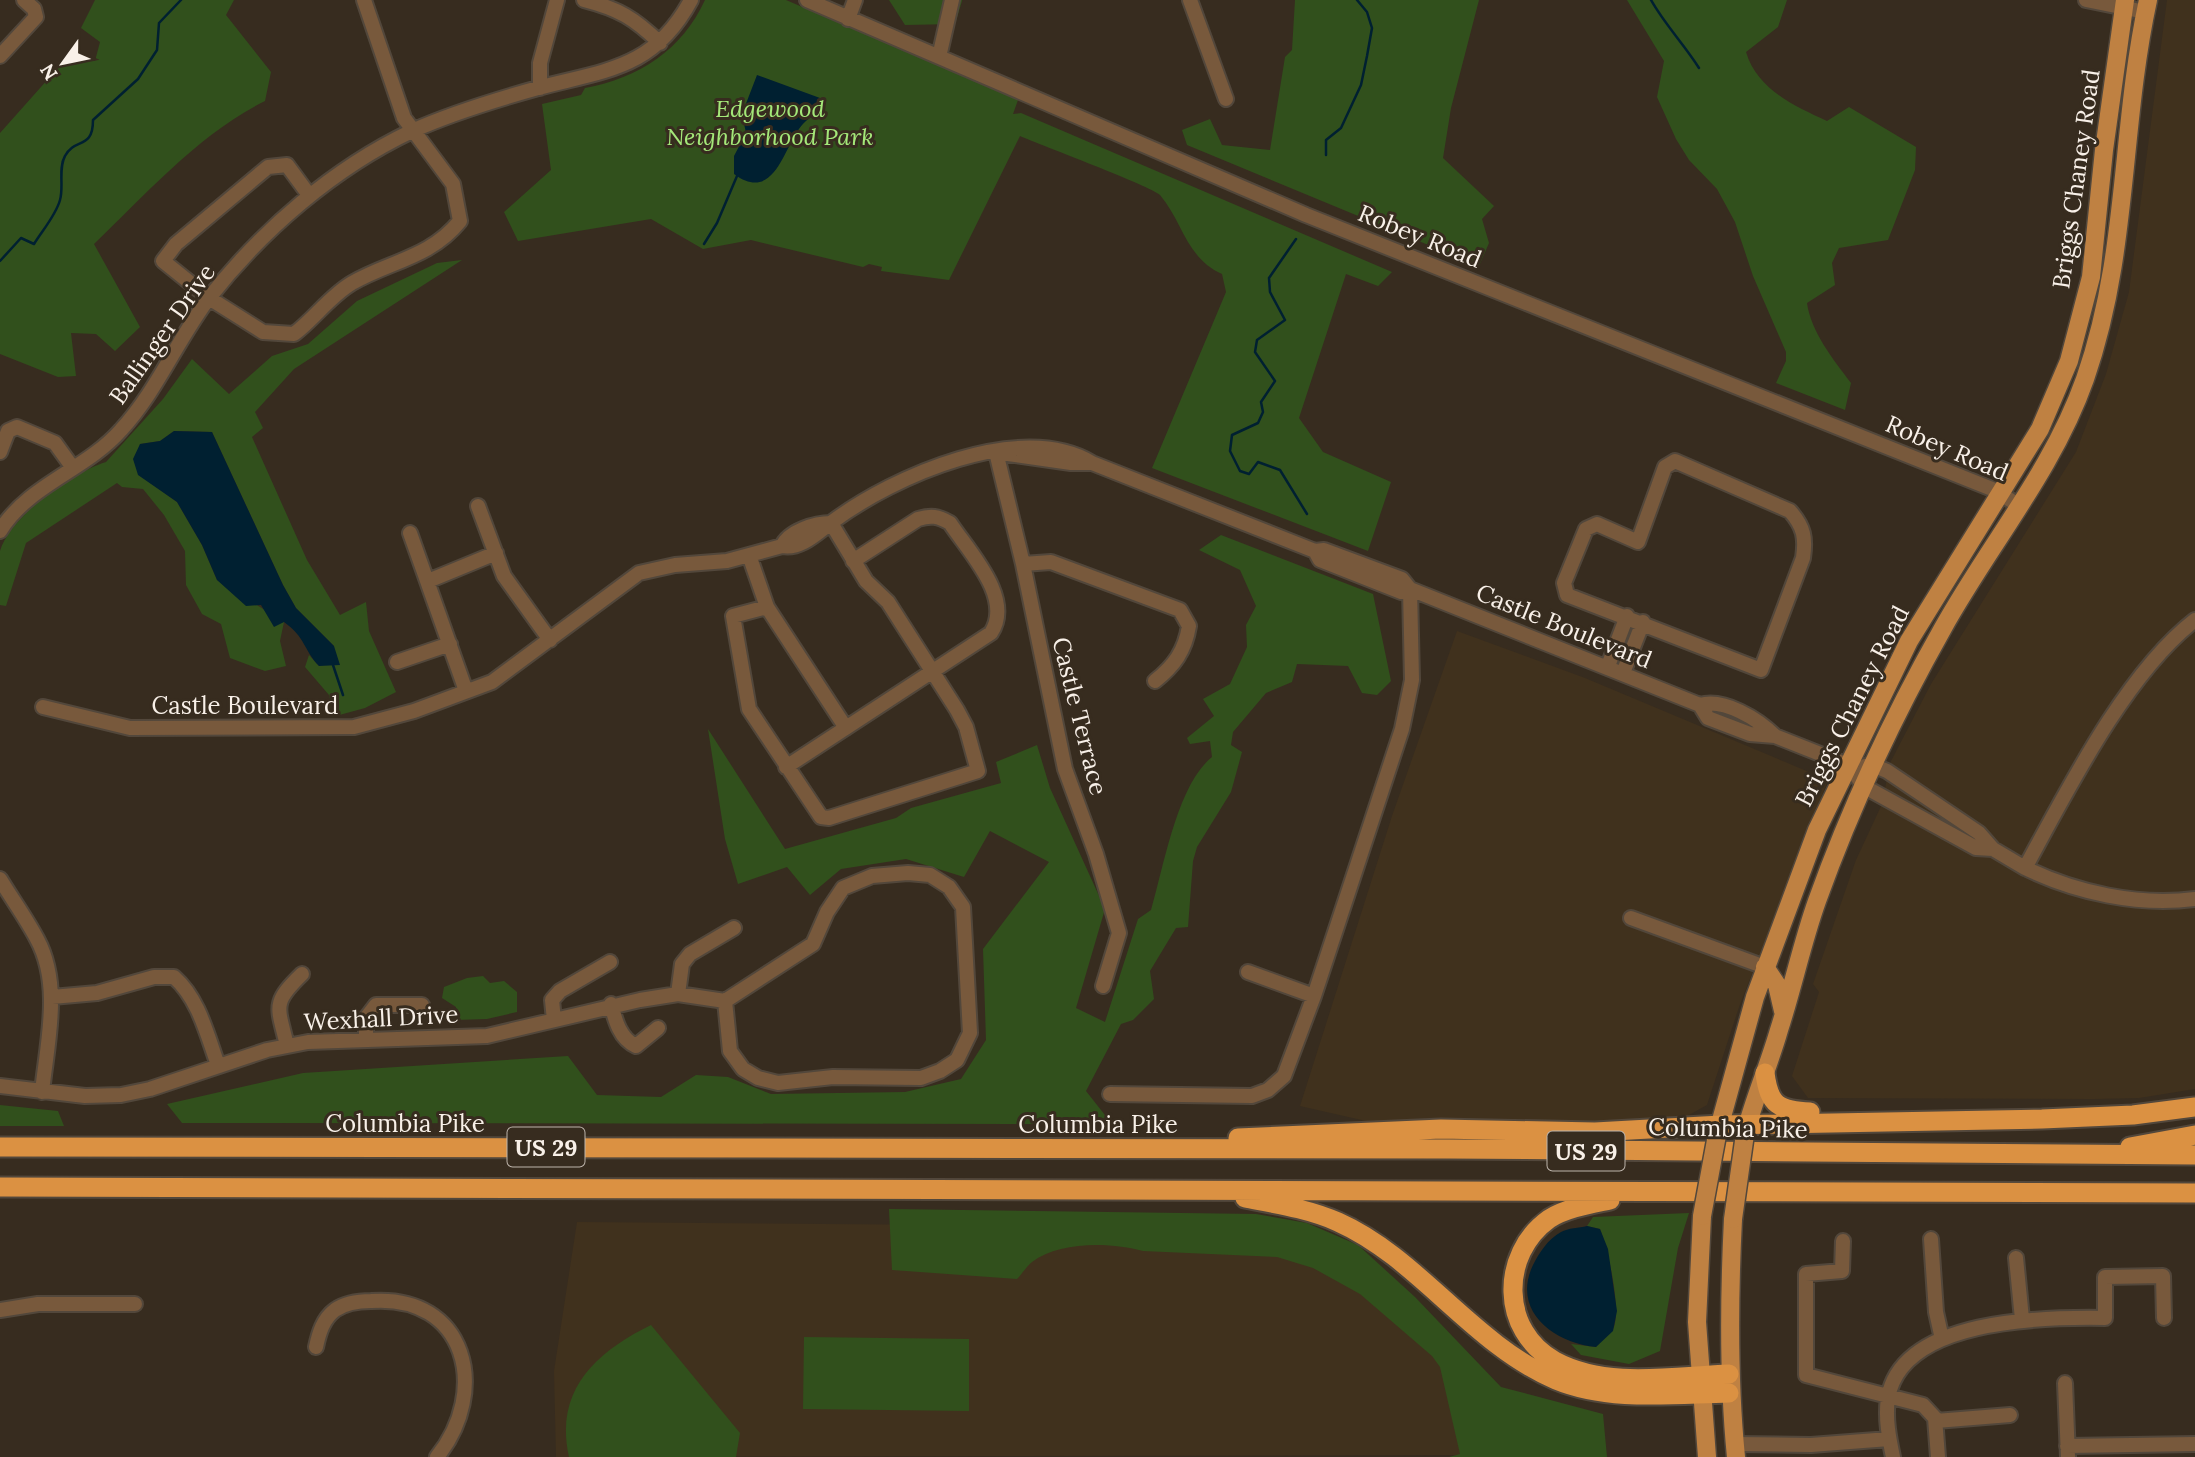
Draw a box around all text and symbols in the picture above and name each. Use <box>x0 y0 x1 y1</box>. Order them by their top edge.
north arrow <box>28 28 98 98</box>
text: N <box>35 59 63 85</box>
street label: Briggs Chaney Road <box>2045 67 2107 291</box>
park label: Edgewood Neighborhood Park <box>666 93 874 152</box>
street label: Robey Road <box>1354 197 1486 275</box>
street label: Ballinger Drive <box>102 258 222 410</box>
street label: Robey Road <box>1881 408 2013 488</box>
street label: Castle Boulevard <box>1472 577 1656 675</box>
street label: Briggs Chaney Road <box>1788 600 1916 812</box>
street label: Castle Terrace <box>1045 634 1115 798</box>
street label: Castle Boulevard <box>152 690 338 721</box>
street label: Wexhall Drive <box>303 998 459 1038</box>
street label: Columbia Pike <box>325 1108 485 1139</box>
street label: Columbia Pike <box>1018 1109 1178 1140</box>
street label: Columbia Pike <box>1648 1111 1808 1145</box>
road number: US 29 <box>508 1128 584 1166</box>
road number: US 29 <box>1548 1132 1624 1170</box>

